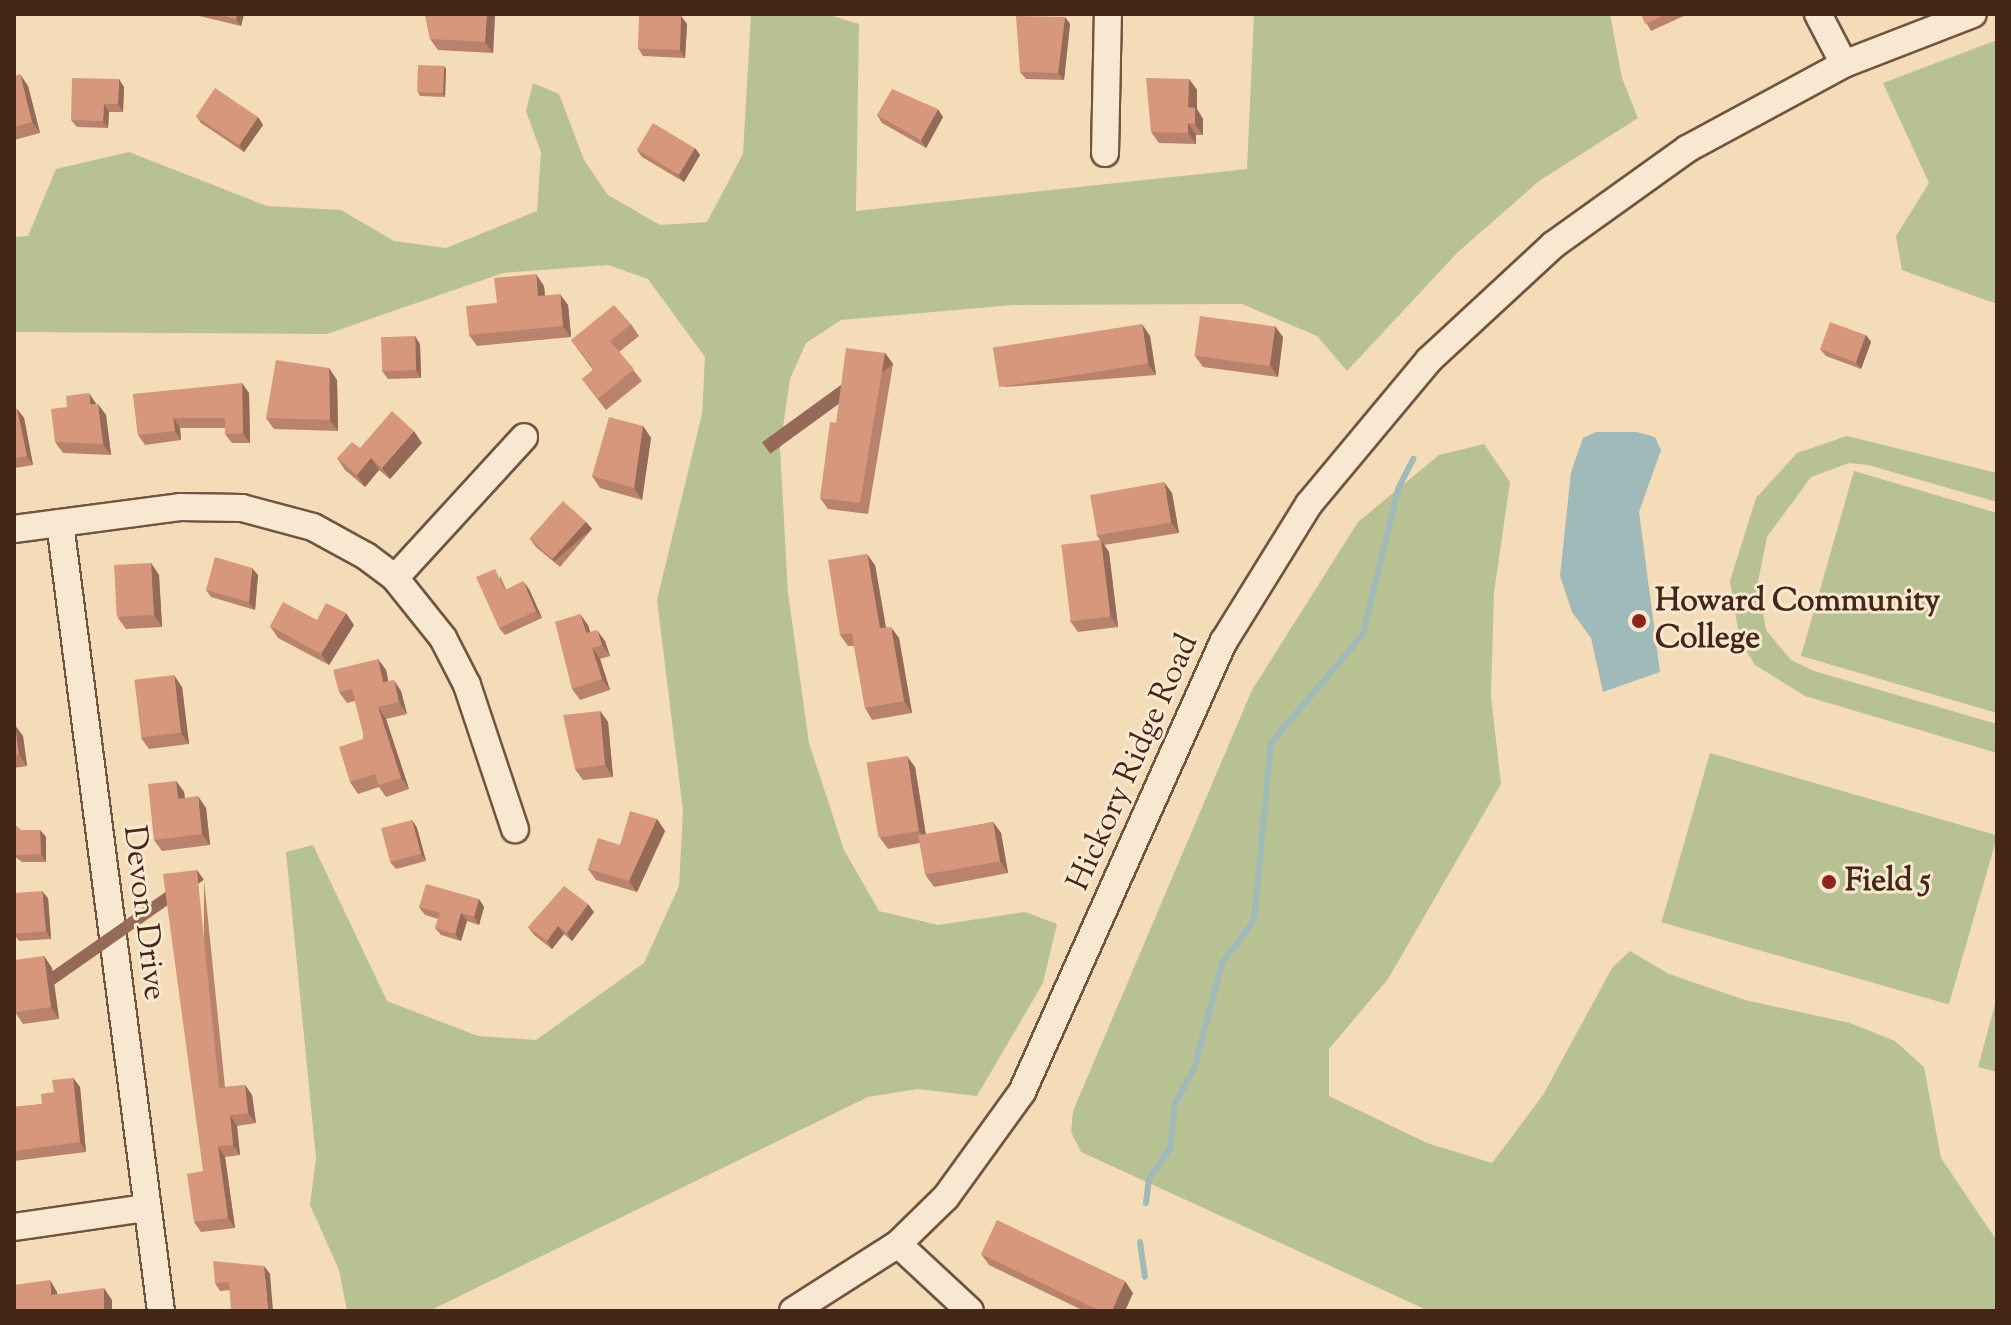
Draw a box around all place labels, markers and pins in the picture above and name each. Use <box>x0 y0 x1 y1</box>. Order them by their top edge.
place label: Howard Community College <box>1655 584 1940 659</box>
marker: Howard Community College <box>1630 612 1648 630</box>
place label: Field 5 <box>1845 863 1930 901</box>
marker: Field 5 <box>1820 873 1838 891</box>

